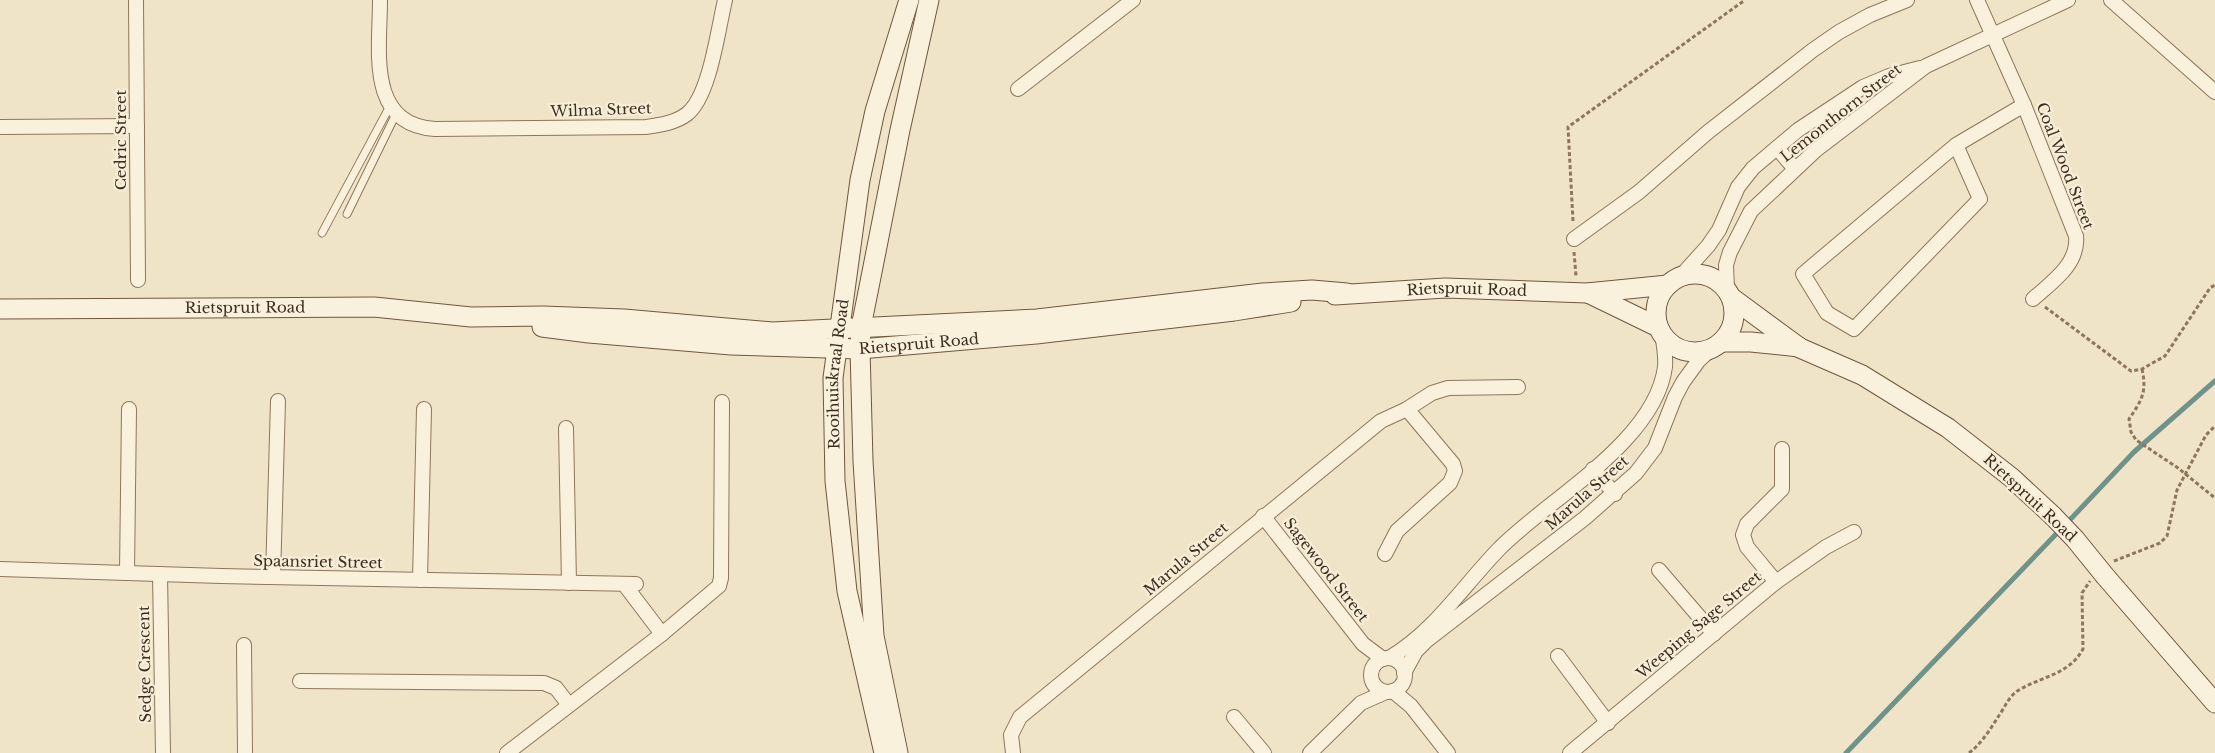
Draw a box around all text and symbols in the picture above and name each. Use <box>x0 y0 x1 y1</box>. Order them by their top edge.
street label: Lemonthorn Street <box>1776 59 1905 166</box>
street label: Cedric Street <box>111 89 130 190</box>
street label: Wilma Street <box>549 98 652 121</box>
street label: Coal Wood Street <box>2033 100 2099 232</box>
street label: Rietspruit Road <box>1406 278 1527 300</box>
street label: Rietspruit Road <box>185 297 305 317</box>
street label: Rooihuiskraal Road <box>823 298 853 449</box>
street label: Rietspruit Road <box>858 329 980 358</box>
street label: Rietspruit Road <box>1980 450 2081 546</box>
street label: Marula Street <box>1541 451 1633 534</box>
street label: Sagewood Street <box>1280 514 1373 626</box>
street label: Marula Street <box>1140 518 1232 599</box>
street label: Spaansriet Street <box>253 551 383 572</box>
street label: Weeping Sage Street <box>1632 567 1765 683</box>
street label: Sedge Crescent <box>134 605 155 723</box>

